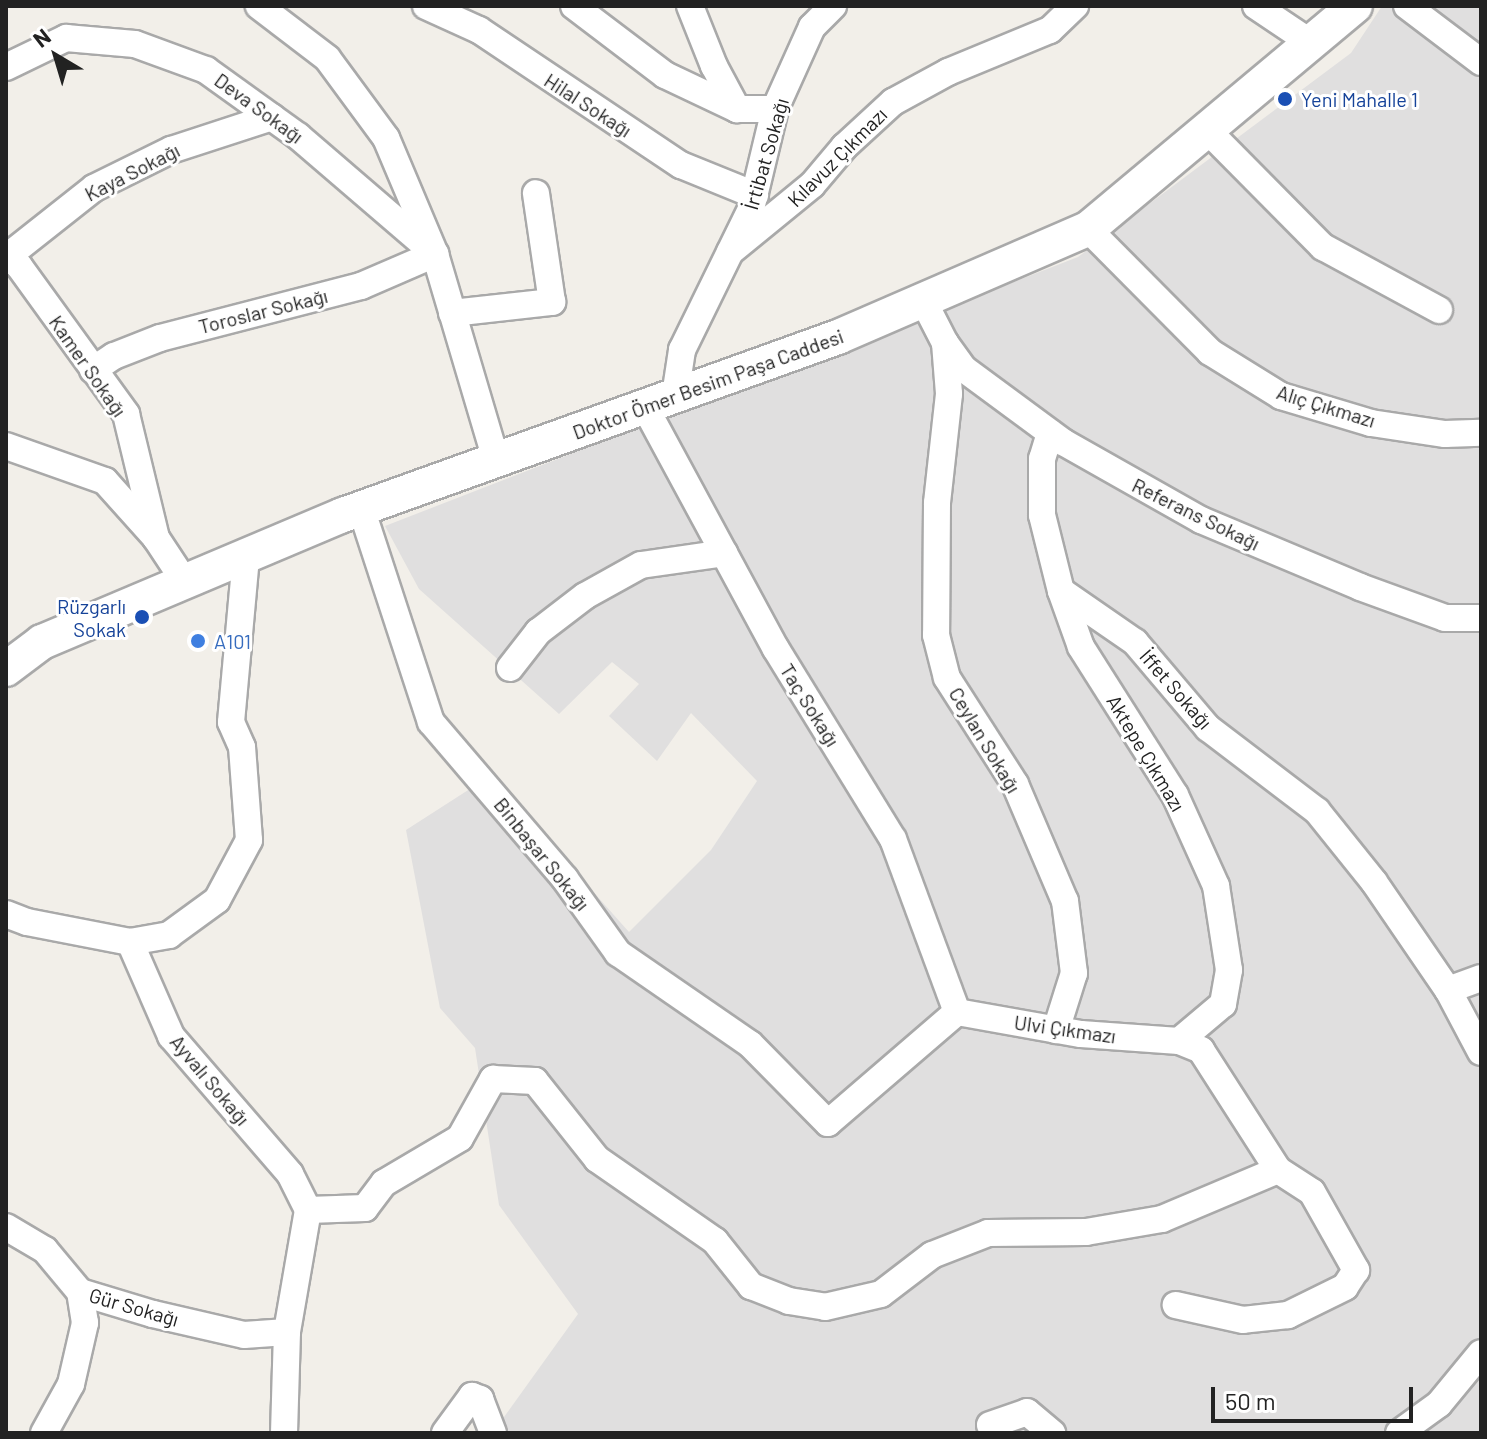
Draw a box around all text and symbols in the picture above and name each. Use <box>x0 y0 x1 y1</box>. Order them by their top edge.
north arrow <box>16 16 96 96</box>
text: N <box>27 22 55 52</box>
street label: Deva Sokağı <box>210 68 308 148</box>
street label: Hilal Sokağı <box>540 68 636 142</box>
place label: Yeni Mahalle 1 <box>1301 87 1418 111</box>
marker: Yeni Mahalle 1 <box>1276 90 1294 108</box>
street label: İrtibat Sokağı <box>739 95 793 213</box>
street label: Kılavuz Çıkmazı <box>782 102 892 212</box>
street label: Kaya Sokağı <box>81 138 183 206</box>
street label: Toroslar Sokağı <box>196 283 330 339</box>
street label: Kamer Sokağı <box>44 311 132 421</box>
street label: Doktor Ömer Besim Paşa Caddesi <box>569 324 847 444</box>
street label: Alıç Çıkmazı <box>1274 380 1378 432</box>
street label: Referans Sokağı <box>1128 473 1264 555</box>
place label: Rüzgarlı Sokak <box>57 594 126 641</box>
marker: Rüzgarlı Sokak <box>133 608 151 626</box>
place label: A101 <box>214 629 251 653</box>
marker: A101 <box>189 632 207 650</box>
street label: İffet Sokağı <box>1135 644 1217 734</box>
street label: Taç Sokağı <box>775 659 845 751</box>
street label: Ceylan Sokağı <box>944 683 1026 797</box>
street label: Aktepe Çıkmazı <box>1102 690 1190 816</box>
street label: Binbaşar Sokağı <box>489 793 595 915</box>
street label: Ulvi Çıkmazı <box>1013 1010 1117 1048</box>
street label: Ayvalı Sokağı <box>165 1030 255 1130</box>
street label: Gür Sokağı <box>87 1283 181 1331</box>
scale bar <box>1215 1371 1417 1421</box>
text: 50 m <box>1225 1386 1276 1415</box>

